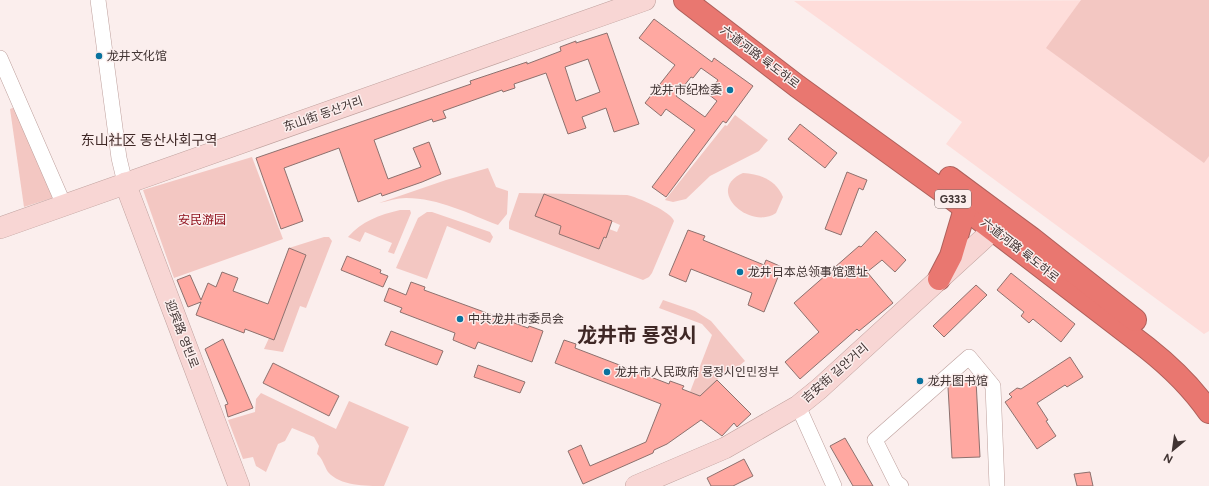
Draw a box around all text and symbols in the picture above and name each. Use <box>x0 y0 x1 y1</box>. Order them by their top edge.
street label: 六道河路 륙도하로 <box>718 23 802 91</box>
place label: 龙井文化馆 <box>107 49 167 63</box>
marker: 龙井文化馆 <box>94 51 104 61</box>
place label: 龙井市纪检委 <box>650 83 722 97</box>
marker: 龙井市纪检委 <box>725 85 735 95</box>
street label: 东山街 동산거리 <box>281 94 365 134</box>
district label: 东山社区 동산사회구역 <box>81 132 217 149</box>
road number: G333 <box>935 190 971 208</box>
park label: 安民游园 <box>178 213 226 227</box>
street label: 六道河路 륙도하로 <box>978 215 1062 285</box>
place label: 龙井日本总领事馆遗址 <box>748 265 868 279</box>
marker: 龙井日本总领事馆遗址 <box>735 267 745 277</box>
street label: 迎宾路 영빈로 <box>163 298 201 370</box>
place label: 中共龙井市委员会 <box>468 312 564 326</box>
marker: 中共龙井市委员会 <box>455 314 465 324</box>
district label: 龙井市 룡정시 <box>577 323 697 347</box>
street label: 吉安街 길안거리 <box>799 340 871 406</box>
place label: 龙井市人民政府 룡정시인민정부 <box>615 365 779 379</box>
marker: 龙井市人民政府 룡정시인민정부 <box>602 367 612 377</box>
place label: 龙井图书馆 <box>928 374 988 388</box>
marker: 龙井图书馆 <box>915 376 925 386</box>
north arrow <box>1153 430 1193 470</box>
text: N <box>1162 451 1175 466</box>

